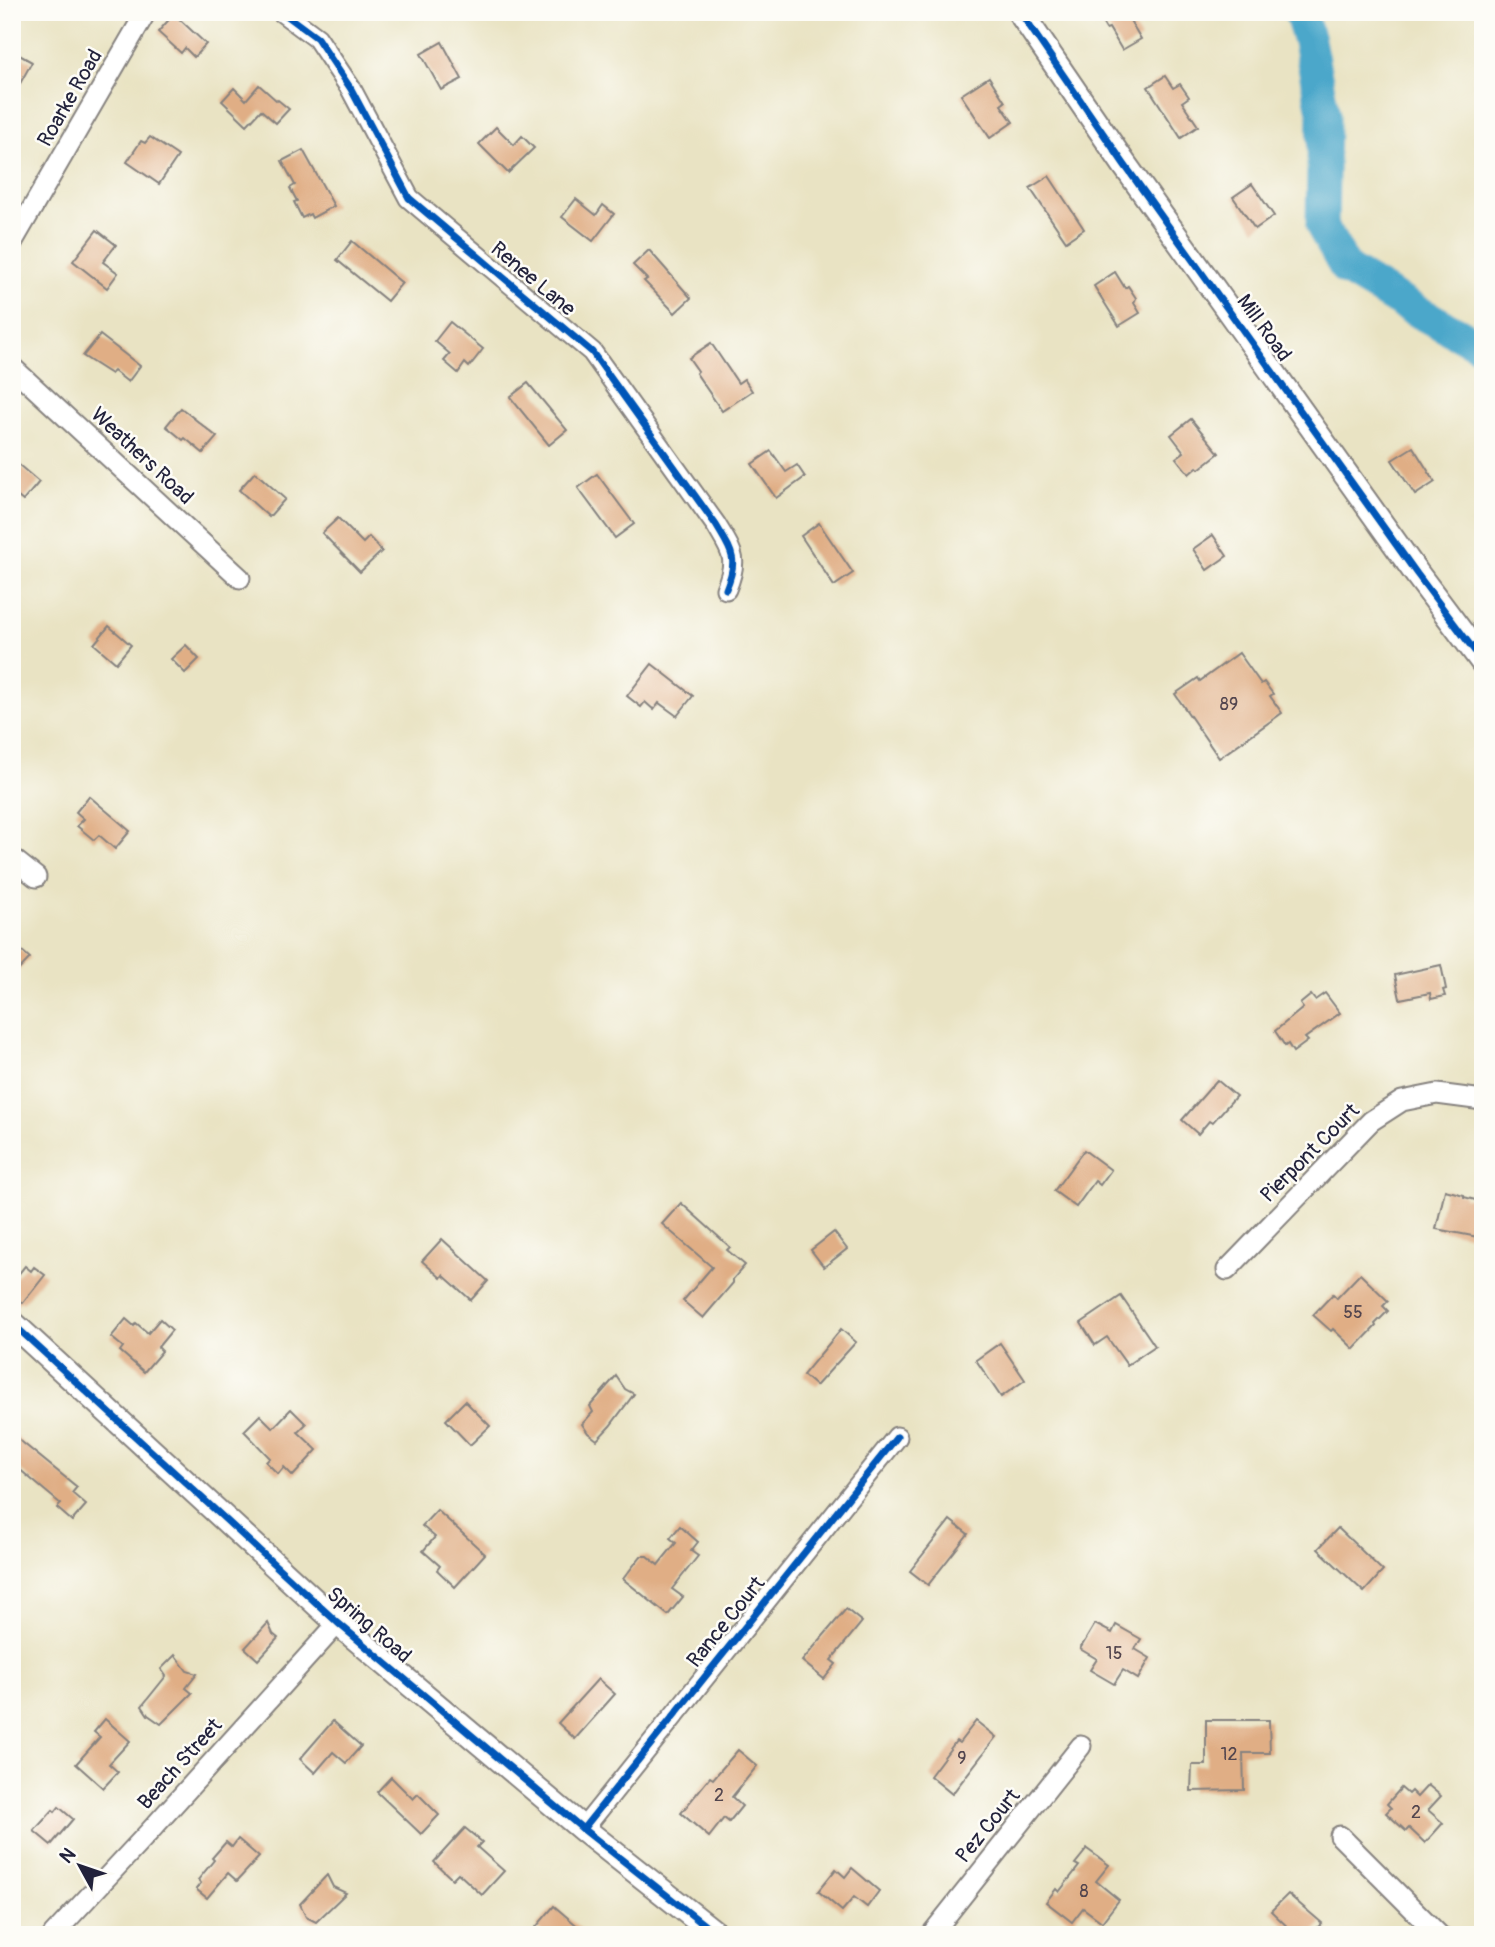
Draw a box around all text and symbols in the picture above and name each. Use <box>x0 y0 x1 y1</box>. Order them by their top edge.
street label: Roarke Road <box>31 45 109 151</box>
street label: Renee Lane <box>485 236 581 323</box>
street label: Mill Road <box>1230 289 1298 367</box>
street label: Weathers Road <box>85 401 199 511</box>
house number: 89 <box>1220 693 1238 716</box>
street label: Pierpont Court <box>1255 1097 1366 1208</box>
house number: 55 <box>1343 1301 1363 1324</box>
street label: Rance Court <box>681 1571 771 1673</box>
street label: Spring Road <box>321 1581 417 1669</box>
house number: 15 <box>1106 1642 1122 1665</box>
street label: Beach Street <box>132 1712 229 1815</box>
house number: 12 <box>1220 1743 1238 1766</box>
house number: 9 <box>957 1747 967 1770</box>
street label: Pez Court <box>950 1783 1027 1869</box>
house number: 2 <box>714 1784 724 1807</box>
house number: 2 <box>1411 1801 1421 1824</box>
north arrow <box>46 1832 116 1902</box>
text: N <box>54 1843 81 1868</box>
house number: 8 <box>1079 1880 1089 1903</box>

